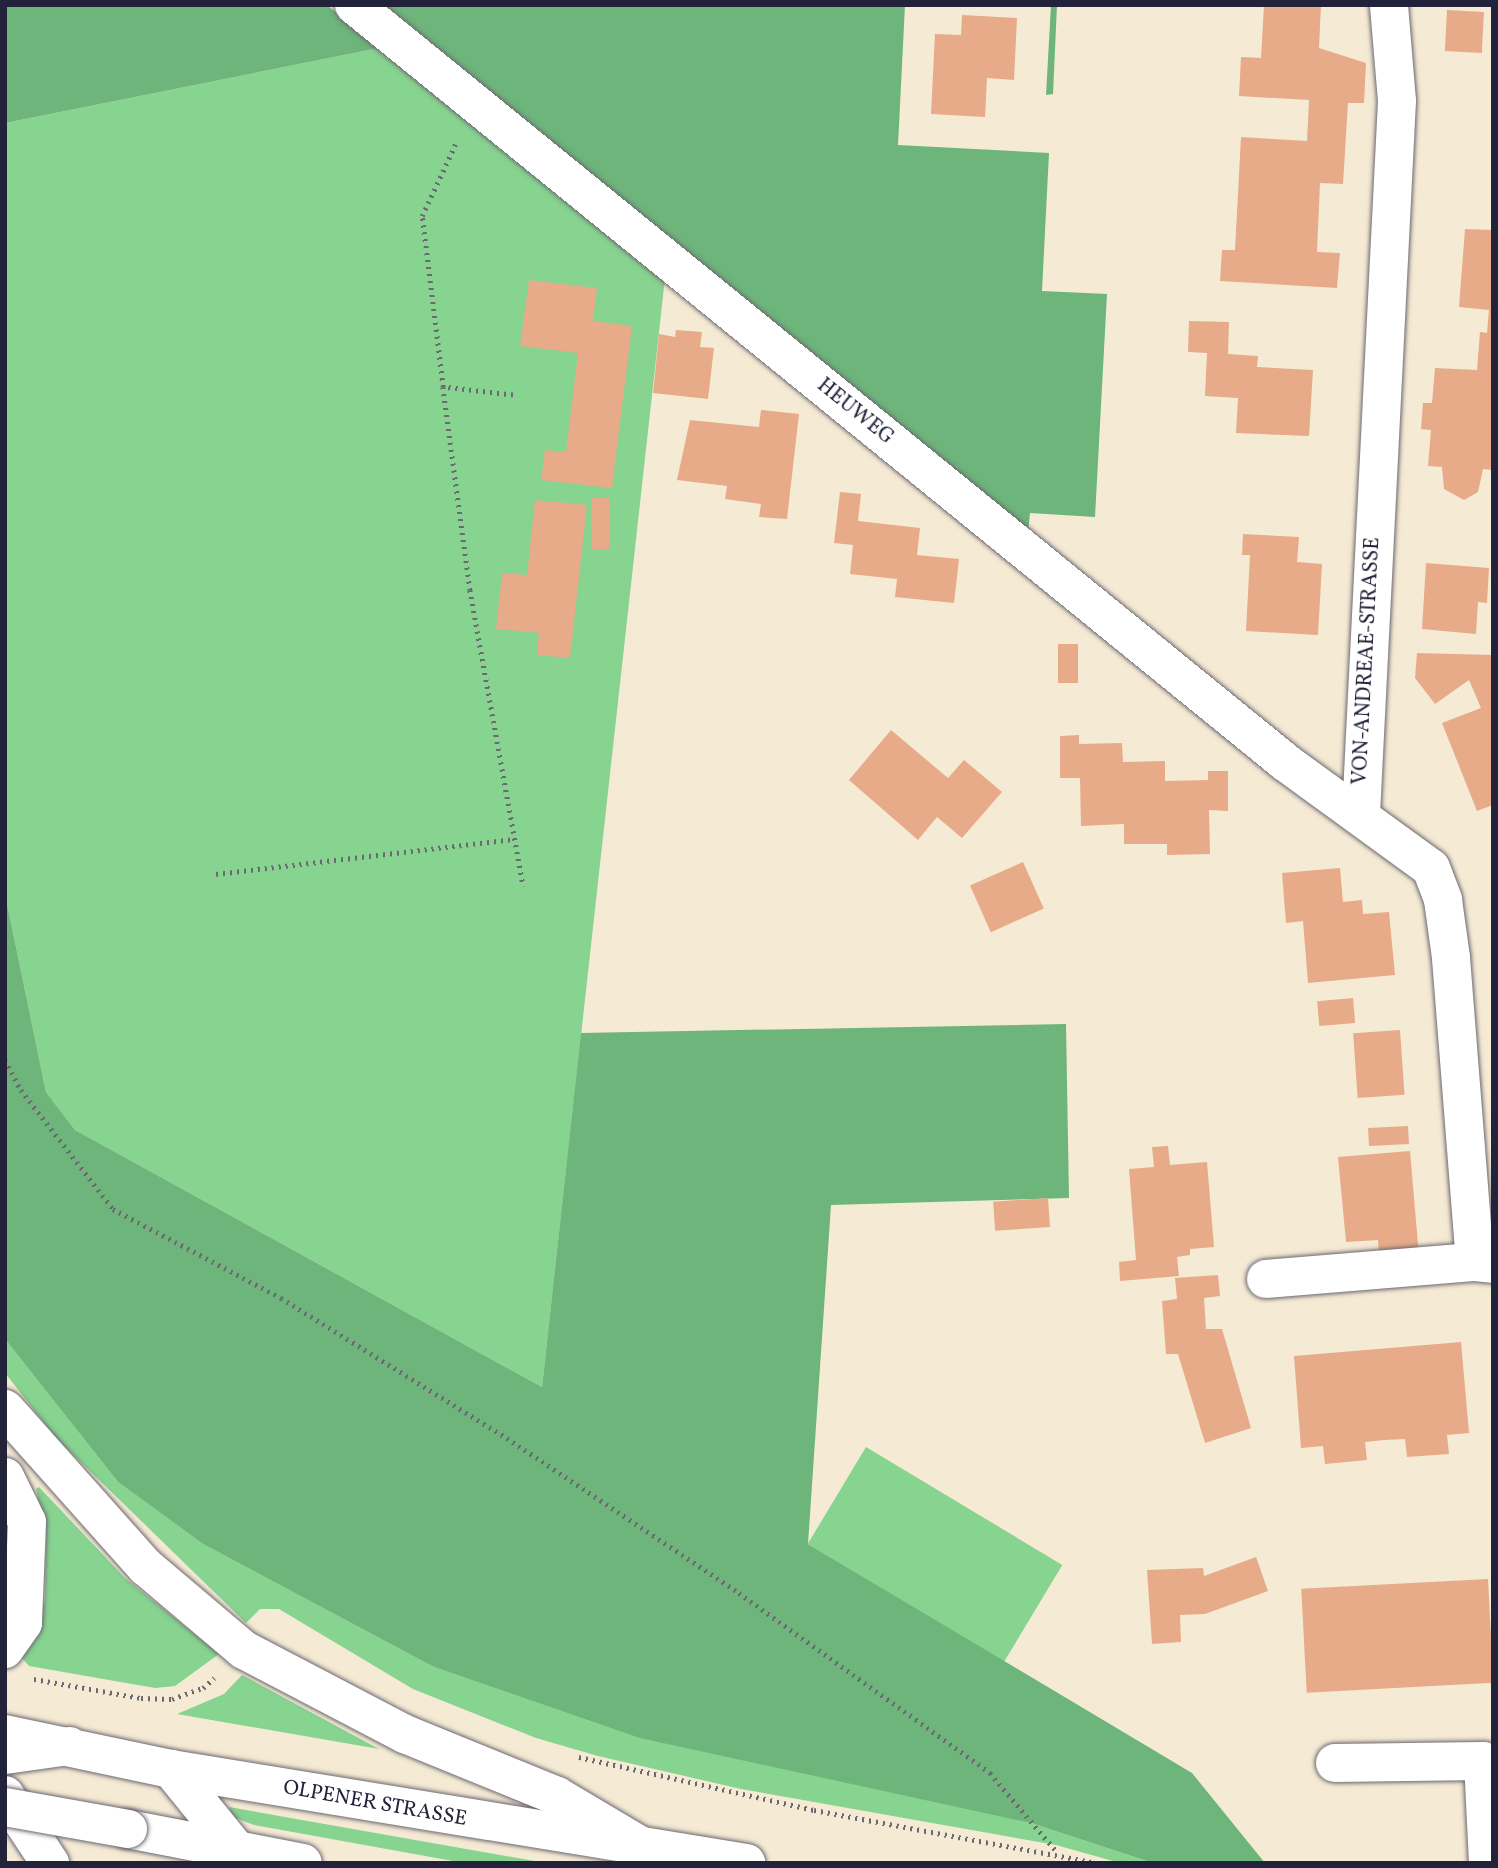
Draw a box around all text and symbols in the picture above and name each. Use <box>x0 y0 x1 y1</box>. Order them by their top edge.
street label: HEUWEG <box>811 373 899 451</box>
street label: VON-ANDREAE-STRASSE <box>1348 537 1386 785</box>
street label: OLPENER STRASSE <box>281 1775 469 1833</box>

